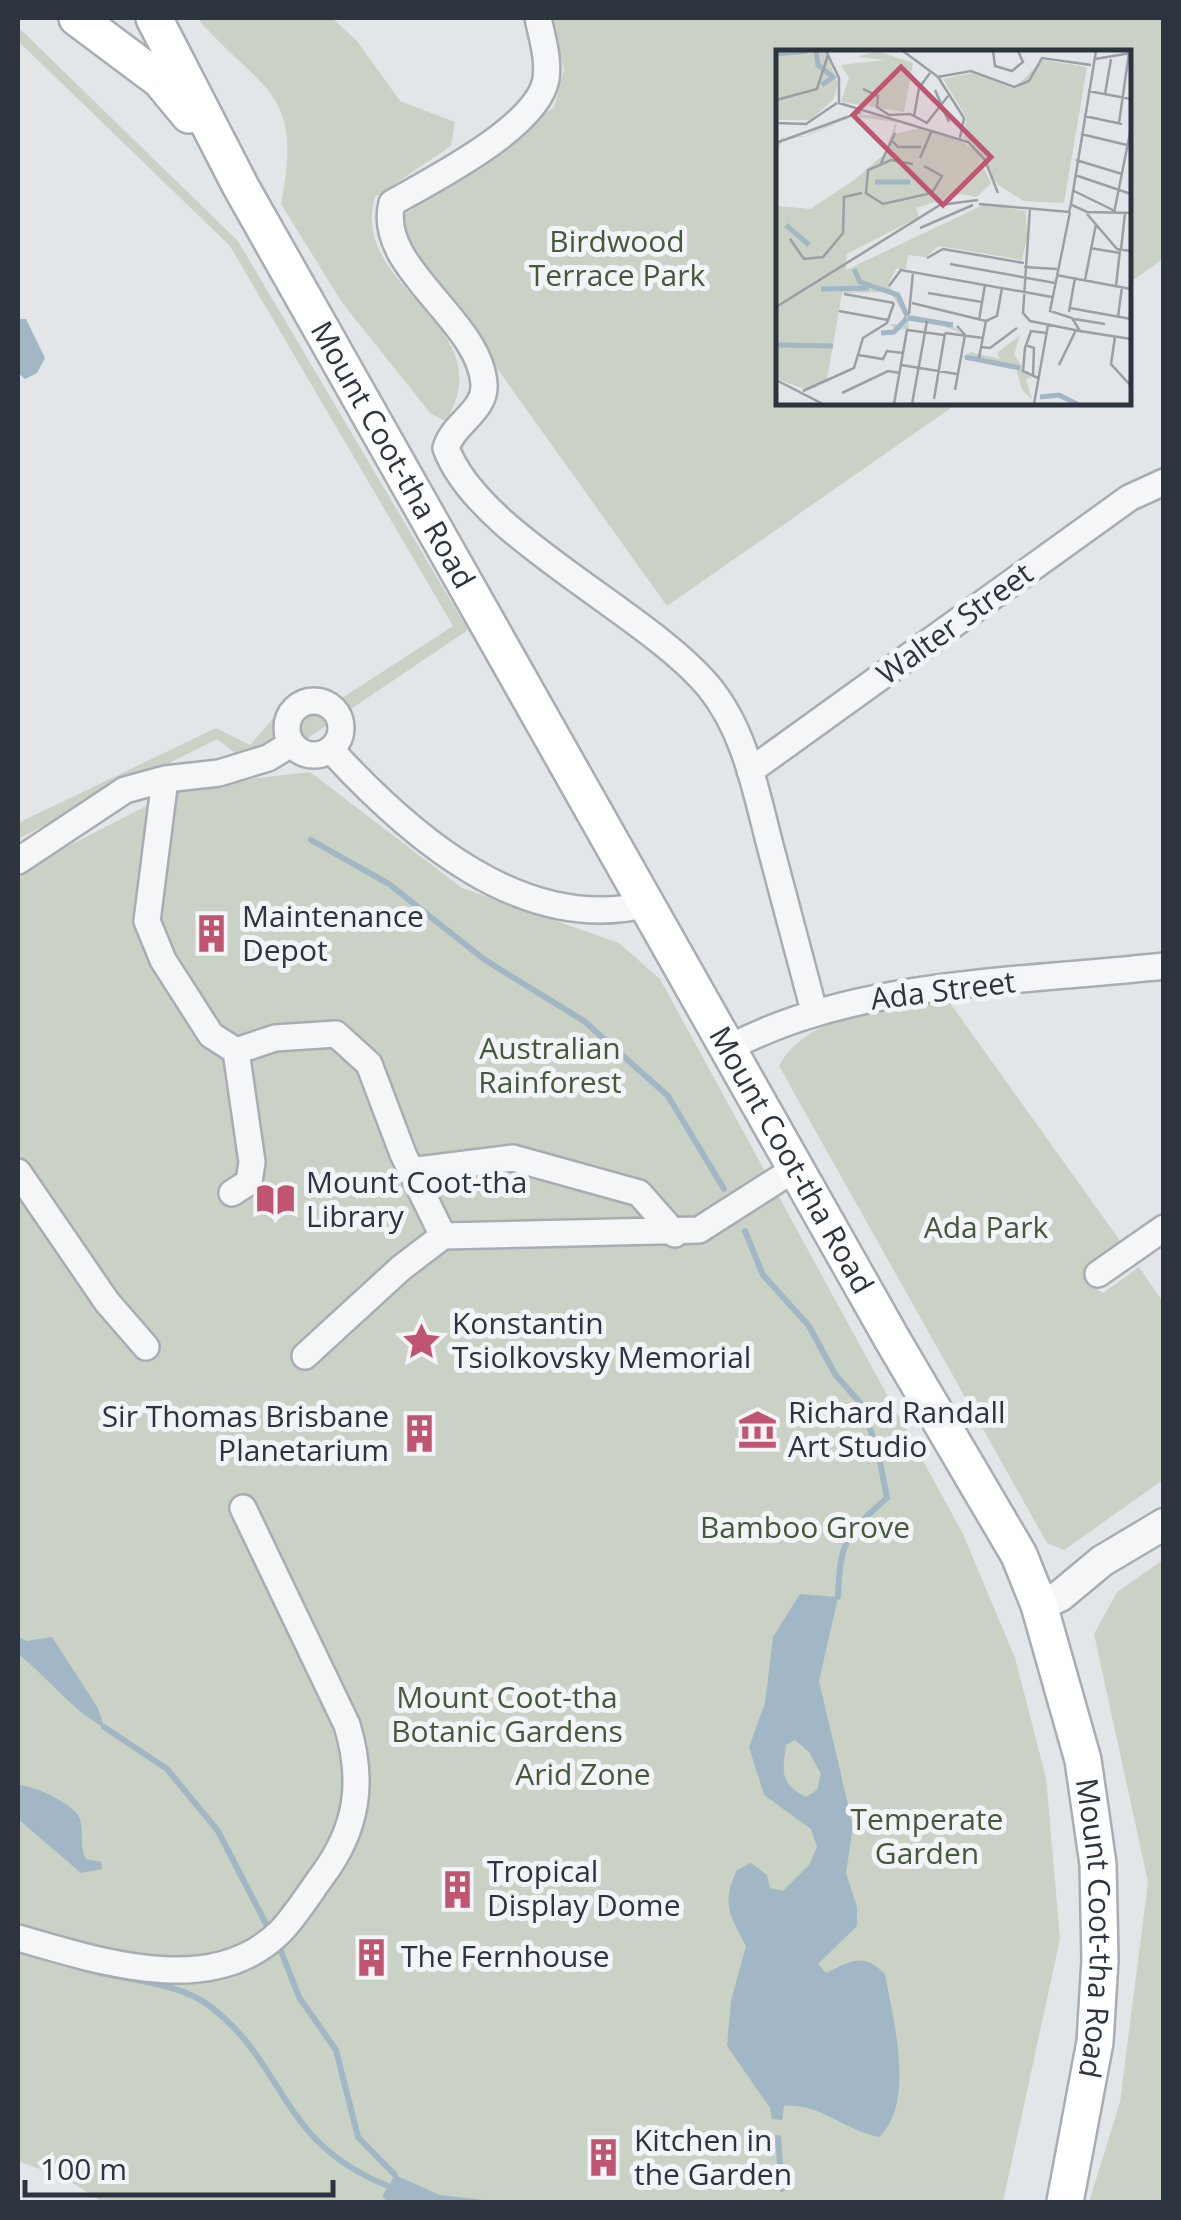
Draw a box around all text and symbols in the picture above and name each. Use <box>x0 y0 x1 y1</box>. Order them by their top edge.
inset map <box>776 50 1131 405</box>
park label: Birdwood Terrace Park <box>529 220 705 295</box>
street label: Mount Coot-tha Road <box>302 313 486 595</box>
street label: Walter Street <box>868 552 1040 693</box>
place label: Maintenance Depot <box>242 895 424 970</box>
building icon: Maintenance Depot <box>191 913 233 955</box>
street label: Ada Street <box>868 960 1018 1019</box>
street label: Mount Coot-tha Road <box>700 1018 884 1301</box>
park label: Australian Rainforest <box>478 1027 622 1102</box>
place label: Mount Coot-tha Library <box>306 1161 527 1236</box>
library icon: Mount Coot-tha Library <box>255 1179 297 1221</box>
park label: Ada Park <box>924 1206 1048 1247</box>
place label: Konstantin Tsiolkovsky Memorial <box>452 1302 751 1377</box>
place icon: Konstantin Tsiolkovsky Memorial <box>401 1320 443 1362</box>
place label: Richard Randall Art Studio <box>788 1391 1006 1466</box>
place label: Sir Thomas Brisbane Planetarium <box>102 1395 389 1470</box>
museum icon: Richard Randall Art Studio <box>737 1409 779 1451</box>
building icon: Sir Thomas Brisbane Planetarium <box>398 1413 440 1455</box>
park label: Bamboo Grove <box>700 1506 910 1547</box>
park label: Mount Coot-tha Botanic Gardens <box>391 1676 623 1751</box>
park label: Arid Zone <box>515 1753 651 1794</box>
street label: Mount Coot-tha Road <box>1067 1775 1122 2082</box>
park label: Temperate Garden <box>851 1798 1003 1873</box>
place label: Tropical Display Dome <box>487 1850 681 1925</box>
building icon: Tropical Display Dome <box>436 1868 478 1910</box>
place label: The Fernhouse <box>401 1935 610 1976</box>
building icon: The Fernhouse <box>350 1936 392 1978</box>
place label: Kitchen in the Garden <box>634 2119 792 2194</box>
scale bar <box>25 2135 332 2197</box>
building icon: Kitchen in the Garden <box>583 2137 625 2179</box>
text: 100 m <box>40 2148 127 2189</box>

